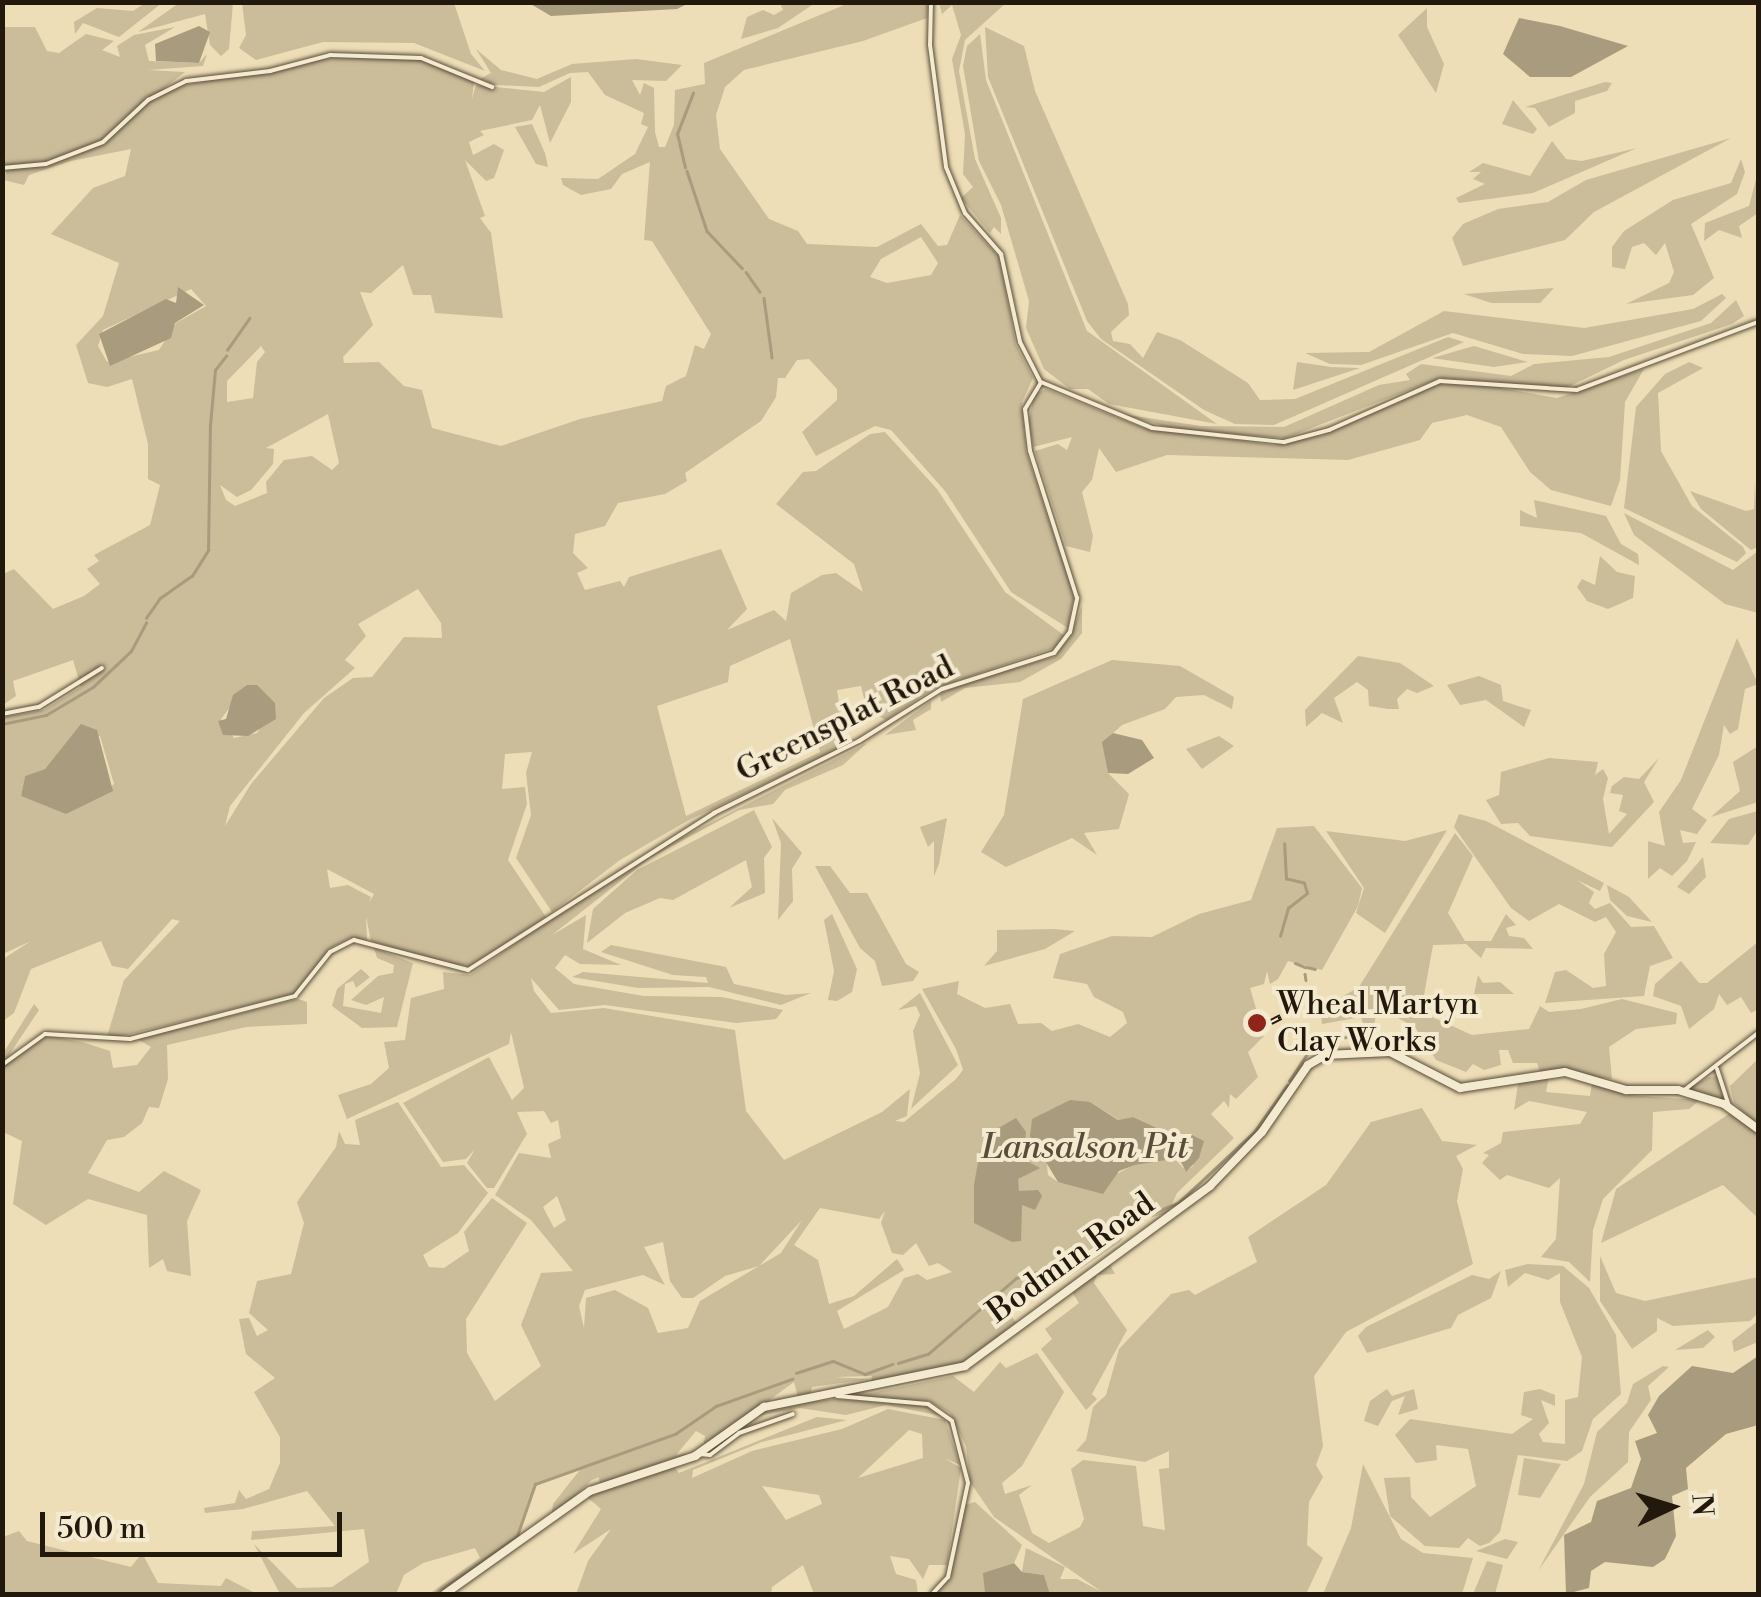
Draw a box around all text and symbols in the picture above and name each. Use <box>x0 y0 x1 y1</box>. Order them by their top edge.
street label: Greensplat Road <box>730 648 960 790</box>
place label: Wheal Martyn Clay Works <box>1277 986 1479 1061</box>
marker: Wheal Martyn Clay Works <box>1246 1012 1268 1034</box>
water label: Lansalson Pit <box>982 1127 1188 1169</box>
street label: Bodmin Road <box>980 1185 1162 1331</box>
north arrow <box>1621 1457 1721 1557</box>
scale bar <box>45 1492 348 1554</box>
text: N <box>1683 1493 1720 1517</box>
text: 500 m <box>57 1510 146 1548</box>

